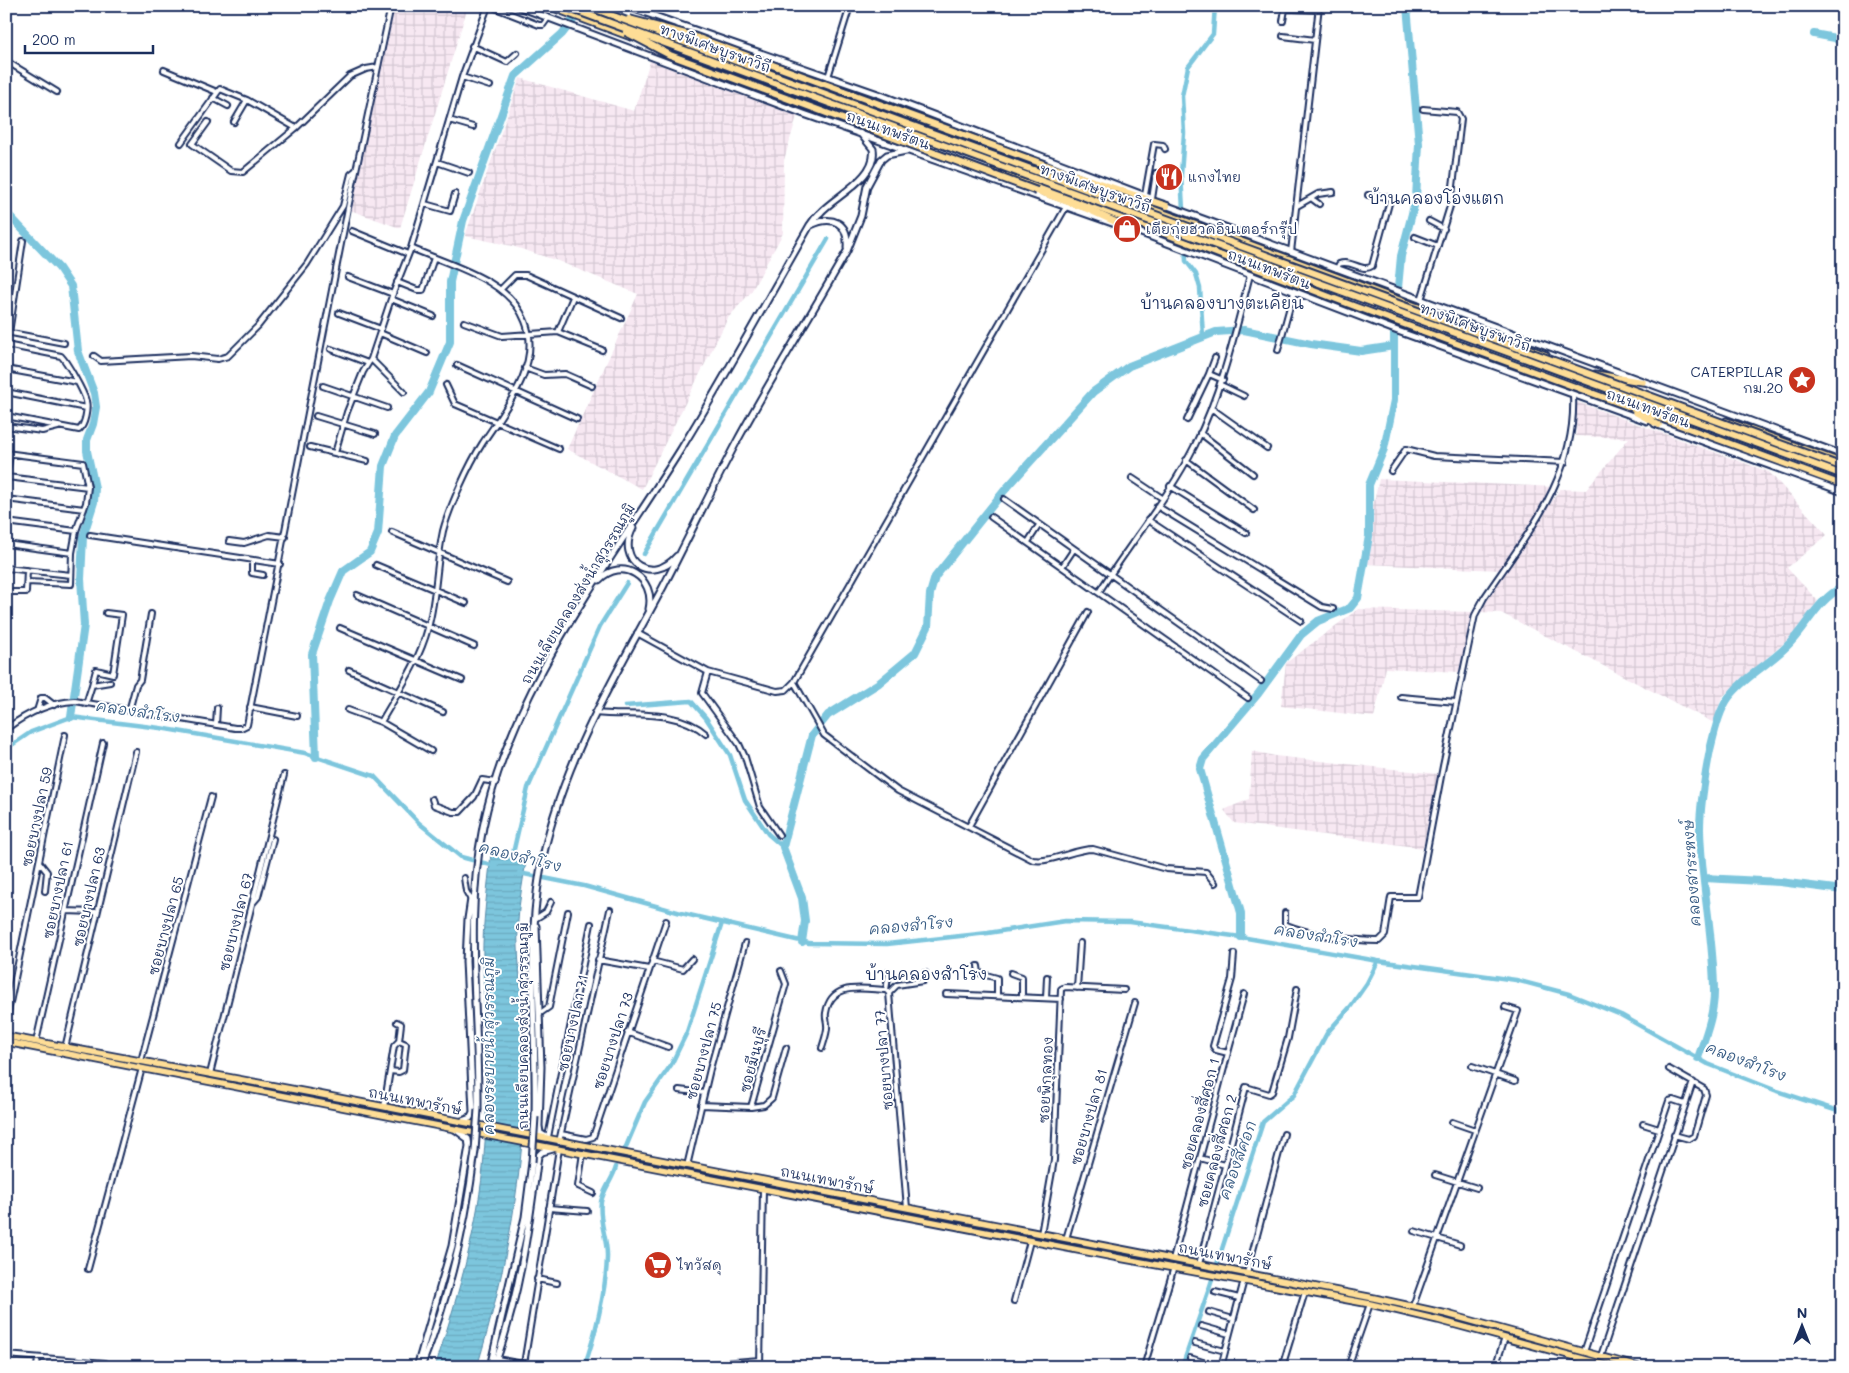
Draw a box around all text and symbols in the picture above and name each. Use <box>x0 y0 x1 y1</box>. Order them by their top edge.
street label: ทางพิเศษบูรพาวิถี <box>657 19 773 77</box>
scale bar <box>25 22 152 54</box>
text: 200 m <box>32 29 76 49</box>
street label: ถนนเทพรัตน <box>844 106 933 153</box>
street label: ทางพิเศษบูรพาวิถี <box>1037 159 1153 217</box>
restaurant icon: แกงไทย <box>1154 162 1184 192</box>
place label: แกงไทย <box>1188 167 1241 186</box>
district label: บ้านคลองโอ่งแตก <box>1368 187 1504 208</box>
shop icon: เตียกุ่ยฮวดอินเตอร์กรุ๊ป <box>1112 214 1142 244</box>
place label: เตียกุ่ยฮวดอินเตอร์กรุ๊ป <box>1146 219 1297 240</box>
street label: ถนนเทพรัตน <box>1225 244 1314 293</box>
district label: บ้านคลองบางตะเคียน <box>1140 292 1304 313</box>
street label: ทางพิเศษบูรพาวิถี <box>1417 298 1533 356</box>
place label: CATERPILLAR กม.20 <box>1690 362 1783 397</box>
place icon: CATERPILLAR กม.20 <box>1787 365 1817 395</box>
street label: ถนนเทพรัตน <box>1604 384 1693 431</box>
street label: ถนนเลียบคลองส่งน้ำสุวรรณภูมิ <box>514 499 641 689</box>
water label: คลองสำโรง <box>95 695 181 727</box>
street label: ซอยบางปลา 59 <box>17 765 56 868</box>
water label: คลองสาระหงษ์ <box>1677 817 1705 927</box>
water label: คลองสำโรง <box>477 836 564 876</box>
street label: ซอยบางปลา 61 <box>38 839 77 941</box>
street label: ซอยบางปลา 63 <box>68 845 109 949</box>
street label: ซอยบางปลา 67 <box>214 870 257 973</box>
street label: ซอยบางปลา 65 <box>143 874 188 977</box>
water label: คลองสำโรง <box>868 911 954 939</box>
water label: คลองสำโรง <box>1273 919 1360 952</box>
street label: ถนนเลียบคลองส่งน้ำสุวรรณภูมิ <box>511 922 534 1130</box>
water label: คลองระบายน้ำสุวรรณภูมิ <box>476 957 500 1135</box>
district label: บ้านคลองสำโรง <box>865 963 987 984</box>
street label: ซอยบางปลา 71 <box>553 972 592 1073</box>
street label: ซอยบางปลา 73 <box>588 990 637 1092</box>
street label: ซอยบางปลา 75 <box>681 1000 726 1102</box>
street label: ซอยบางปลา 77 <box>870 1009 897 1111</box>
street label: ซอยมีนบุรี <box>735 1025 772 1095</box>
street label: ซอยพิกุลทอง <box>1034 1036 1059 1124</box>
water label: คลองสำโรง <box>1703 1037 1789 1086</box>
street label: ซอยคลองสี่ศอก 1 <box>1172 1055 1224 1172</box>
street label: ซอยบางปลา 81 <box>1066 1066 1111 1167</box>
street label: ถนนเทพารักษ์ <box>367 1082 463 1119</box>
street label: ซอยคลองสี่ศอก 2 <box>1194 1092 1240 1210</box>
water label: คลองสี่ศอก <box>1215 1118 1261 1202</box>
street label: ถนนเทพารักษ์ <box>779 1161 875 1198</box>
street label: ถนนเทพารักษ์ <box>1177 1237 1273 1274</box>
supermarket icon: ไทวัสดุ <box>643 1250 673 1280</box>
place label: ไทวัสดุ <box>675 1255 722 1276</box>
north arrow <box>1776 1300 1826 1350</box>
text: N <box>1797 1303 1807 1322</box>

